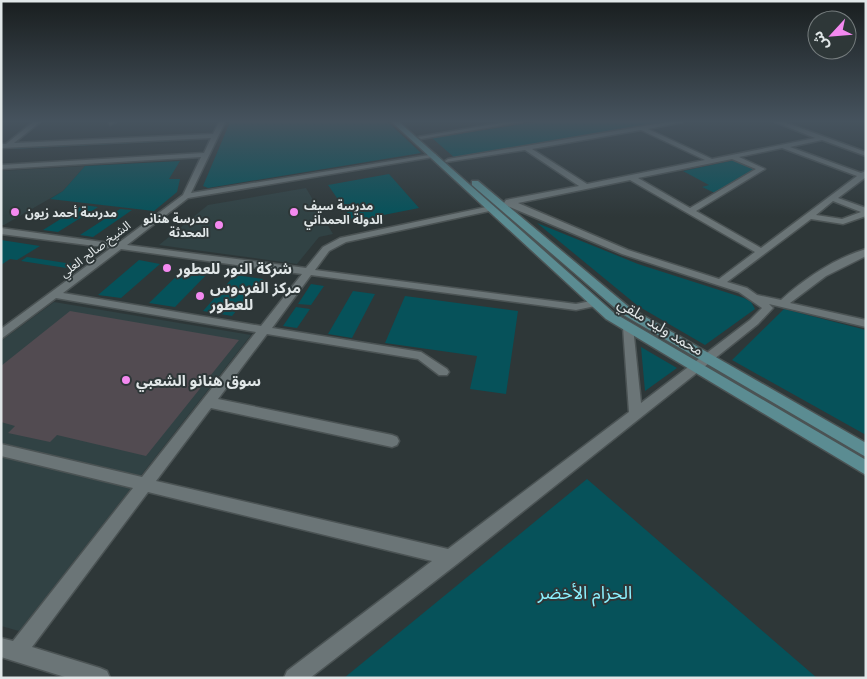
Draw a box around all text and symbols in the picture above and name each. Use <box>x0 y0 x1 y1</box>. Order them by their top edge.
north arrow <box>807 10 857 60</box>
text: ش <box>807 28 833 54</box>
place label: مدرسة سيف الدولة الحمداني <box>304 197 383 229</box>
place label: مدرسة أحمد زيون <box>25 204 117 221</box>
marker: مدرسة أحمد زيون <box>9 206 21 218</box>
marker: مدرسة سيف الدولة الحمداني <box>288 206 300 218</box>
place label: مدرسة هنانو المحدثة <box>143 210 209 241</box>
street label: الشيخ صالح العلي <box>56 217 135 283</box>
marker: مدرسة هنانو المحدثة <box>213 219 225 231</box>
place label: شركة النور للعطور <box>176 258 292 278</box>
marker: شركة النور للعطور <box>161 262 173 274</box>
place label: مركز الفردوس للعطور <box>209 277 301 314</box>
marker: مركز الفردوس للعطور <box>194 290 206 302</box>
street label: محمد وليد ملقي <box>613 292 708 362</box>
place label: سوق هنانو الشعبي <box>136 370 261 392</box>
marker: سوق هنانو الشعبي <box>120 374 132 386</box>
park label: الحزام الأخضر <box>537 580 632 607</box>

